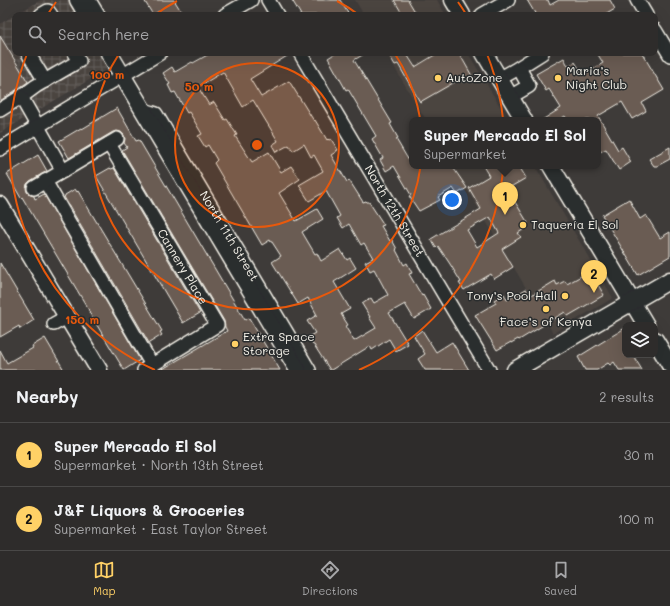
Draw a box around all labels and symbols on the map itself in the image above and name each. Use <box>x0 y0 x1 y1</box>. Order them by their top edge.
place label: Maria’s Night Club <box>566 62 627 92</box>
text: 100 m <box>90 66 124 82</box>
place label: AutoZone <box>446 69 503 85</box>
marker: AutoZone <box>433 73 443 83</box>
marker: Maria’s Night Club <box>553 73 563 83</box>
text: 50 m <box>185 78 213 94</box>
centre of rings <box>250 138 264 152</box>
street label: North 12th Street <box>362 162 429 259</box>
pin: 1 <box>492 182 518 215</box>
street label: North 11th Street <box>197 187 263 284</box>
your location <box>442 190 462 210</box>
place label: Taquería El Sol <box>531 216 619 232</box>
marker: Taquería El Sol <box>518 220 528 230</box>
street label: Cannery Place <box>154 226 212 307</box>
pin: 2 <box>581 260 607 293</box>
place label: Tony’s Pool Hall <box>467 287 557 303</box>
marker: Tony’s Pool Hall <box>560 291 570 301</box>
marker: Face’s of Kenya <box>541 304 551 314</box>
text: 150 m <box>65 311 99 327</box>
place label: Face’s of Kenya <box>500 313 592 329</box>
place label: Extra Space Storage <box>243 328 315 358</box>
marker: Extra Space Storage <box>230 339 240 349</box>

